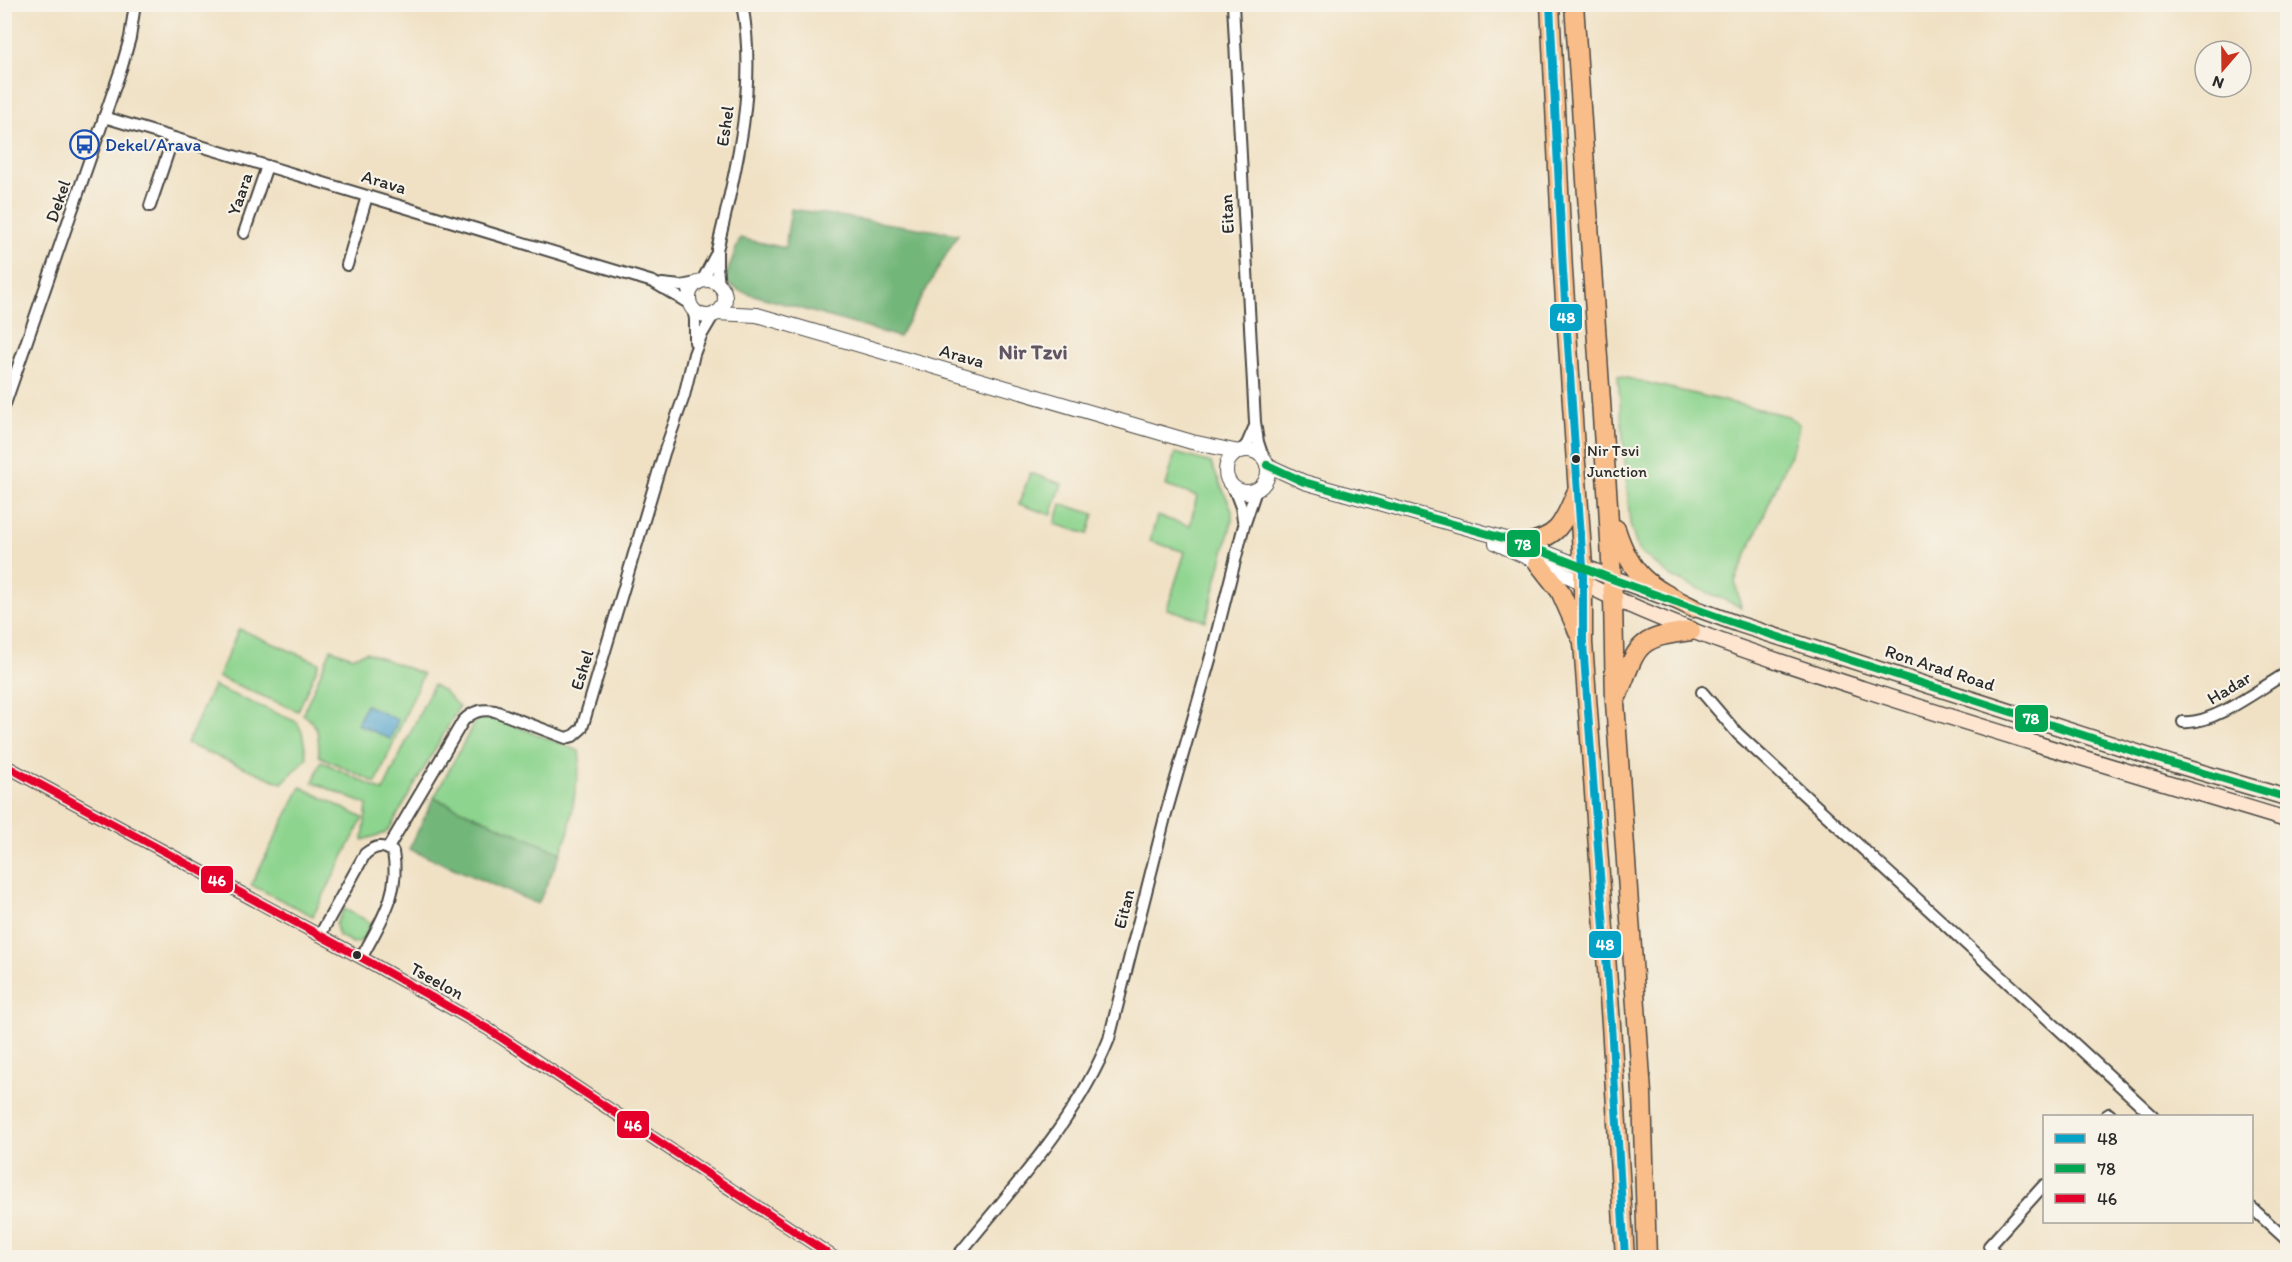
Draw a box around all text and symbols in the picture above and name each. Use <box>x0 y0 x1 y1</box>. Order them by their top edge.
north arrow <box>2193 39 2253 99</box>
text: N <box>2210 72 2226 93</box>
street label: Eshel <box>711 104 739 148</box>
bus stop icon: Dekel/Arava <box>68 129 100 161</box>
place label: Dekel/Arava <box>105 134 201 156</box>
street label: Arava <box>359 165 409 199</box>
street label: Yaara <box>222 169 258 218</box>
street label: Dekel <box>41 177 75 225</box>
street label: Eitan <box>1215 193 1239 234</box>
line badge: 48 <box>1549 303 1583 332</box>
text: 48 <box>1557 308 1575 327</box>
street label: Arava <box>937 339 987 373</box>
district label: Nir Tzvi <box>998 339 1068 364</box>
place label: Nir Tsvi Junction <box>1587 441 1647 481</box>
marker: Nir Tsvi Junction <box>1570 453 1582 465</box>
line badge: 78 <box>1506 529 1541 558</box>
text: 78 <box>1514 535 1532 554</box>
street label: Ron Arad Road <box>1882 640 1998 696</box>
street label: Eshel <box>566 647 598 693</box>
street label: Hadar <box>2203 666 2255 710</box>
line badge: 78 <box>2014 704 2049 733</box>
text: 78 <box>2022 709 2040 728</box>
line badge: 46 <box>200 865 234 894</box>
text: 46 <box>208 871 227 890</box>
street label: Eitan <box>1109 887 1140 931</box>
line badge: 48 <box>1588 930 1622 959</box>
text: 48 <box>1596 935 1614 954</box>
unlabelled marker <box>351 949 363 961</box>
street label: Tseelon <box>406 957 468 1005</box>
line badge: 46 <box>616 1110 650 1139</box>
legend <box>2043 1115 2253 1223</box>
text: 46 <box>624 1116 643 1135</box>
text: 48 <box>2097 1128 2118 1150</box>
text: 78 <box>2097 1158 2116 1180</box>
text: 46 <box>2097 1188 2117 1210</box>

